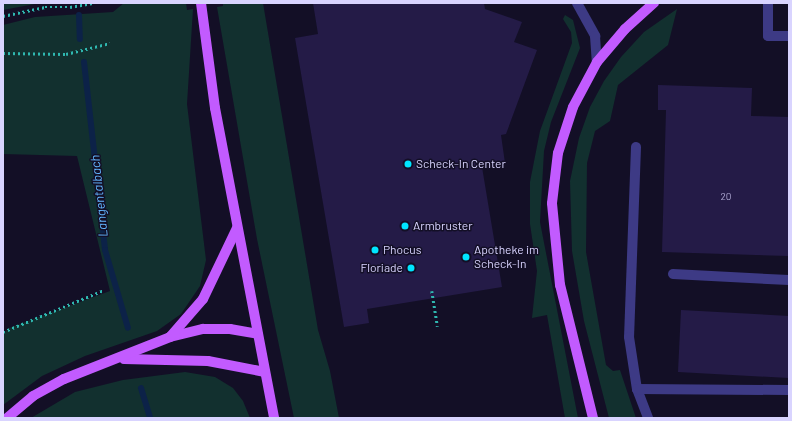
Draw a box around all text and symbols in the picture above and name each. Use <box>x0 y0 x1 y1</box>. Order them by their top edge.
water label: Langentalbach <box>87 154 111 238</box>
place label: Scheck-In Center <box>416 157 506 171</box>
marker: Scheck-In Center <box>403 159 413 169</box>
house number: 20 <box>720 191 732 203</box>
place label: Armbruster <box>413 219 473 233</box>
marker: Armbruster <box>400 221 410 231</box>
place label: Phocus <box>383 243 421 257</box>
place label: Apotheke im Scheck-In <box>474 243 539 271</box>
marker: Phocus <box>370 245 380 255</box>
marker: Apotheke im Scheck-In <box>461 252 471 262</box>
place label: Floriade <box>360 261 403 275</box>
marker: Floriade <box>406 263 416 273</box>

